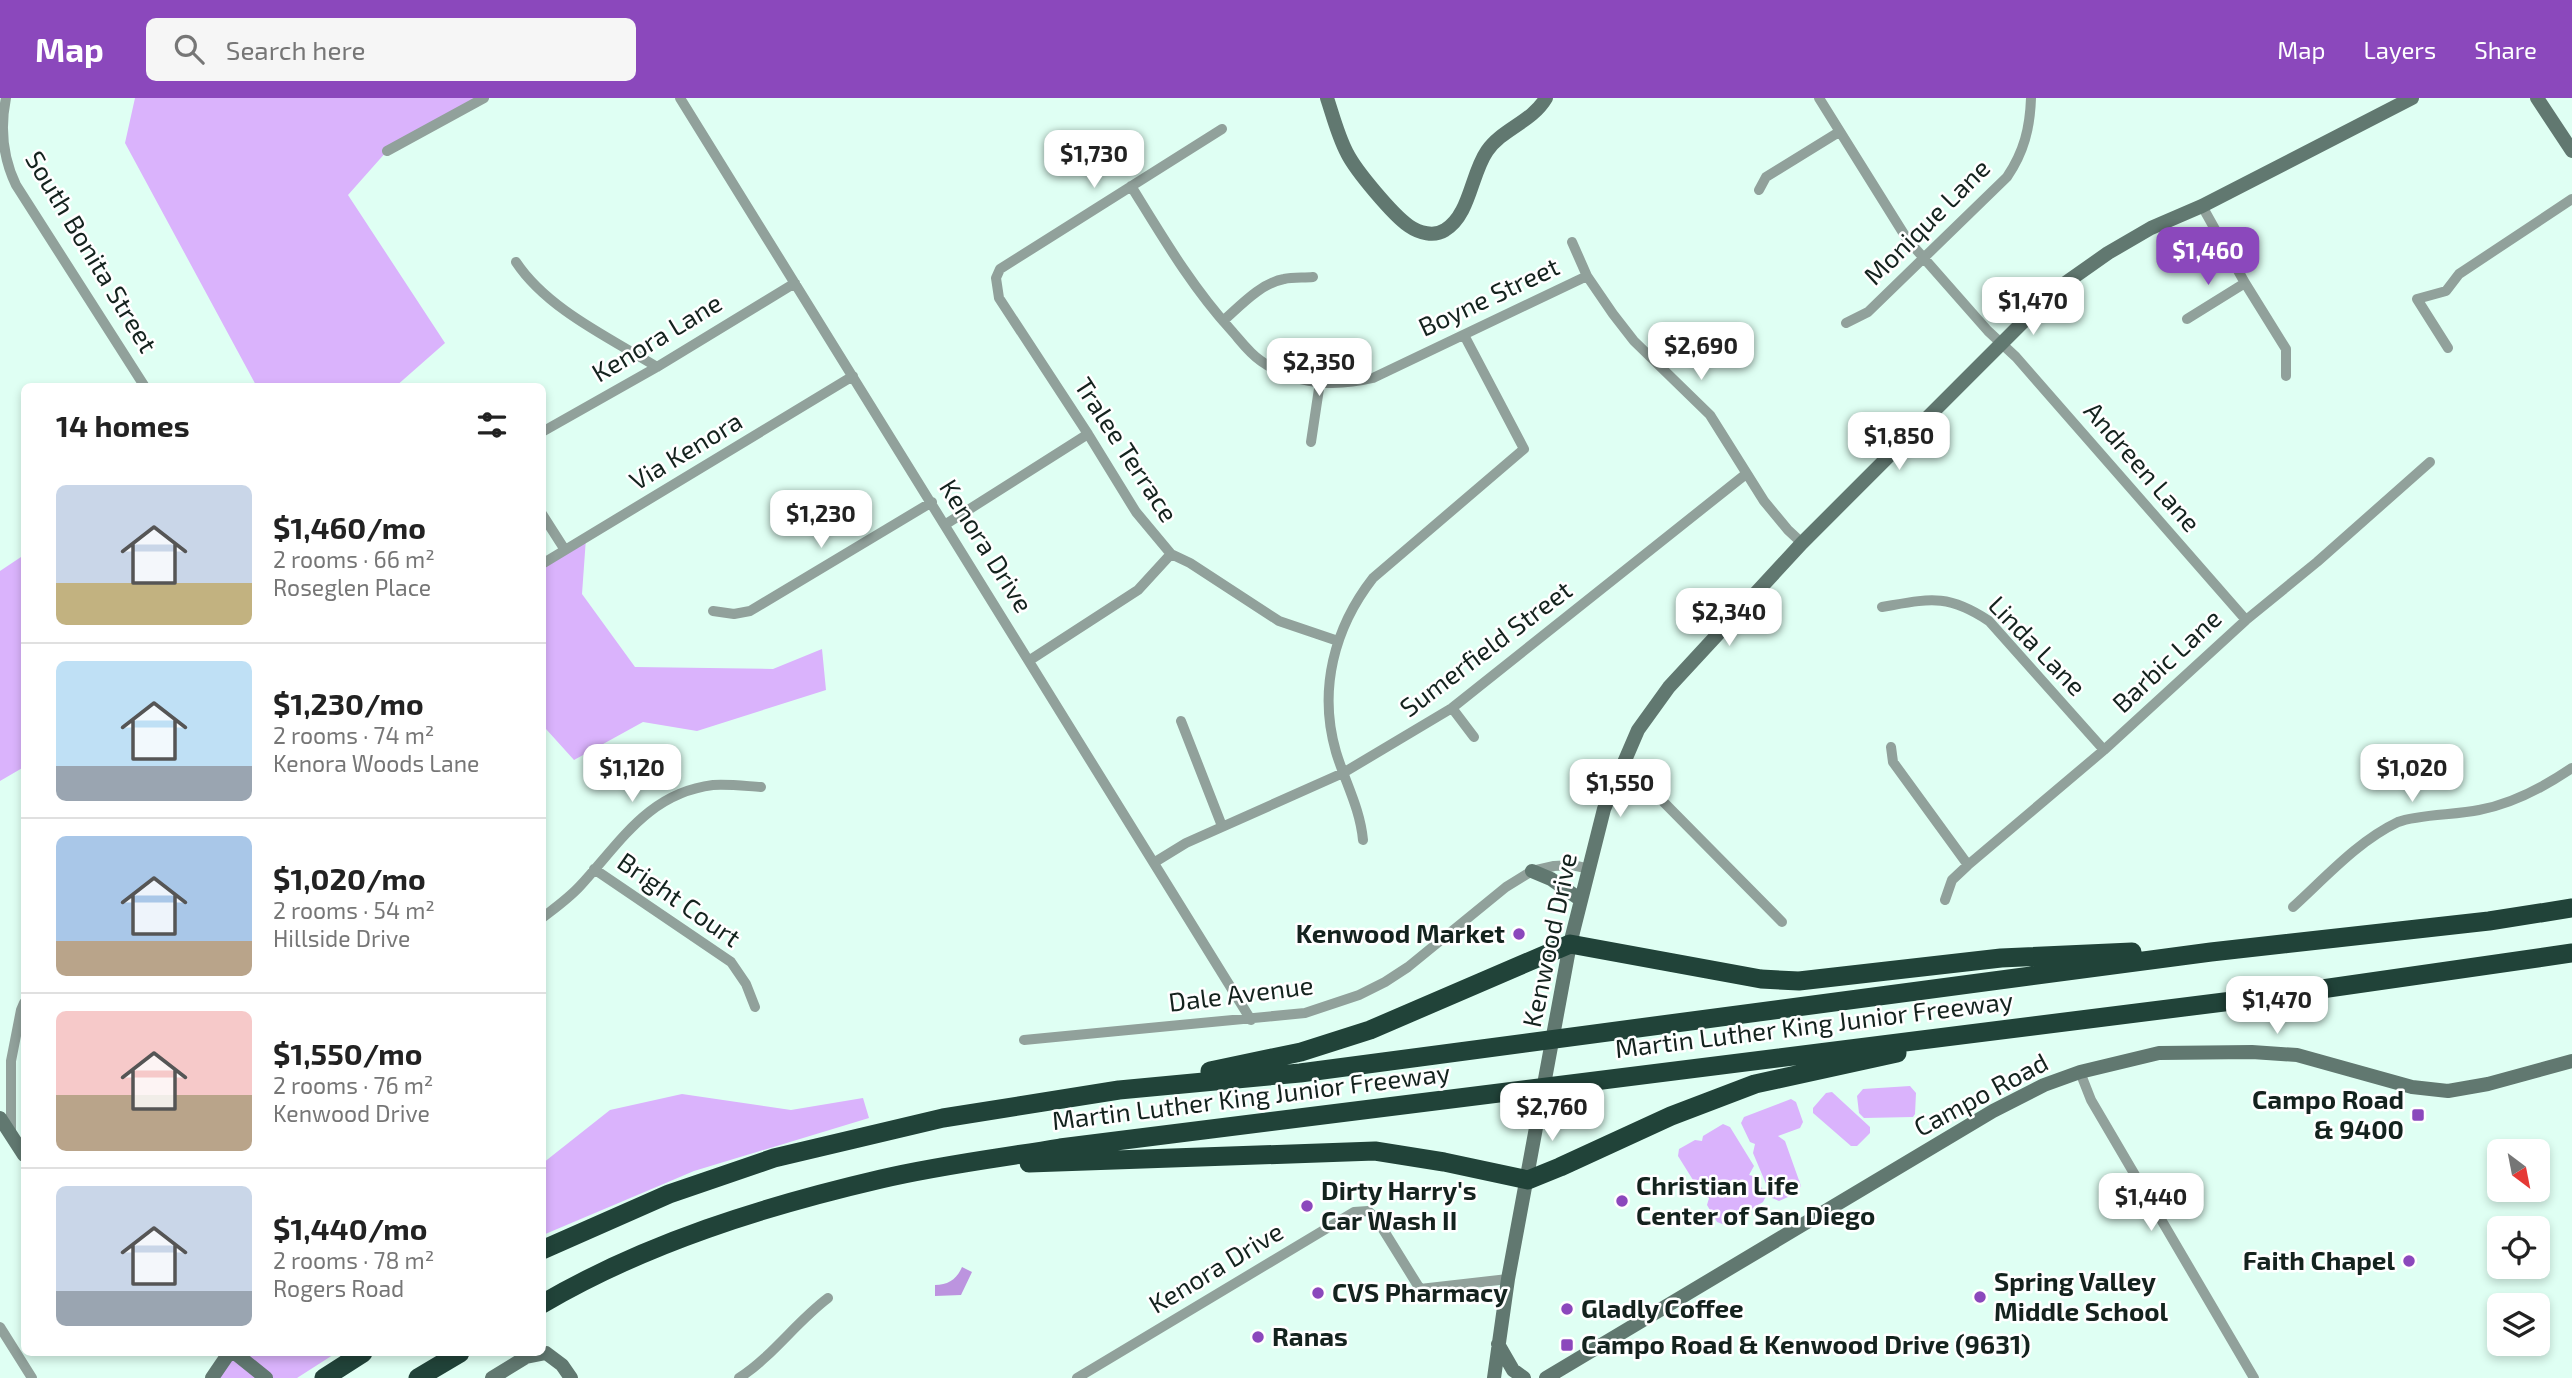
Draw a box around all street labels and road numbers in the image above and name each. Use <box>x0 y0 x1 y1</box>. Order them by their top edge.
street label: South Bonita Street <box>20 145 165 358</box>
street label: Monique Lane <box>1857 152 1995 290</box>
street label: Boyne Street <box>1413 250 1564 342</box>
street label: Kenora Lane <box>586 286 727 388</box>
street label: Tralee Terrace <box>1069 371 1185 527</box>
street label: Andreen Lane <box>2078 395 2208 537</box>
street label: Via Kenora <box>623 404 747 495</box>
street label: Kenora Drive <box>934 473 1040 617</box>
street label: Sumerfield Street <box>1393 573 1577 722</box>
street label: Linda Lane <box>1983 589 2093 701</box>
street label: Barbic Lane <box>2105 602 2227 718</box>
street label: Bright Court <box>612 845 747 953</box>
street label: Kenwood Drive <box>1515 850 1582 1030</box>
street label: Dale Avenue <box>1167 968 1315 1017</box>
street label: Martin Luther King Junior Freeway <box>1613 984 2015 1063</box>
street label: Campo Road <box>1908 1045 2053 1142</box>
street label: Martin Luther King Junior Freeway <box>1050 1056 1452 1135</box>
street label: Kenora Drive <box>1142 1215 1288 1319</box>

